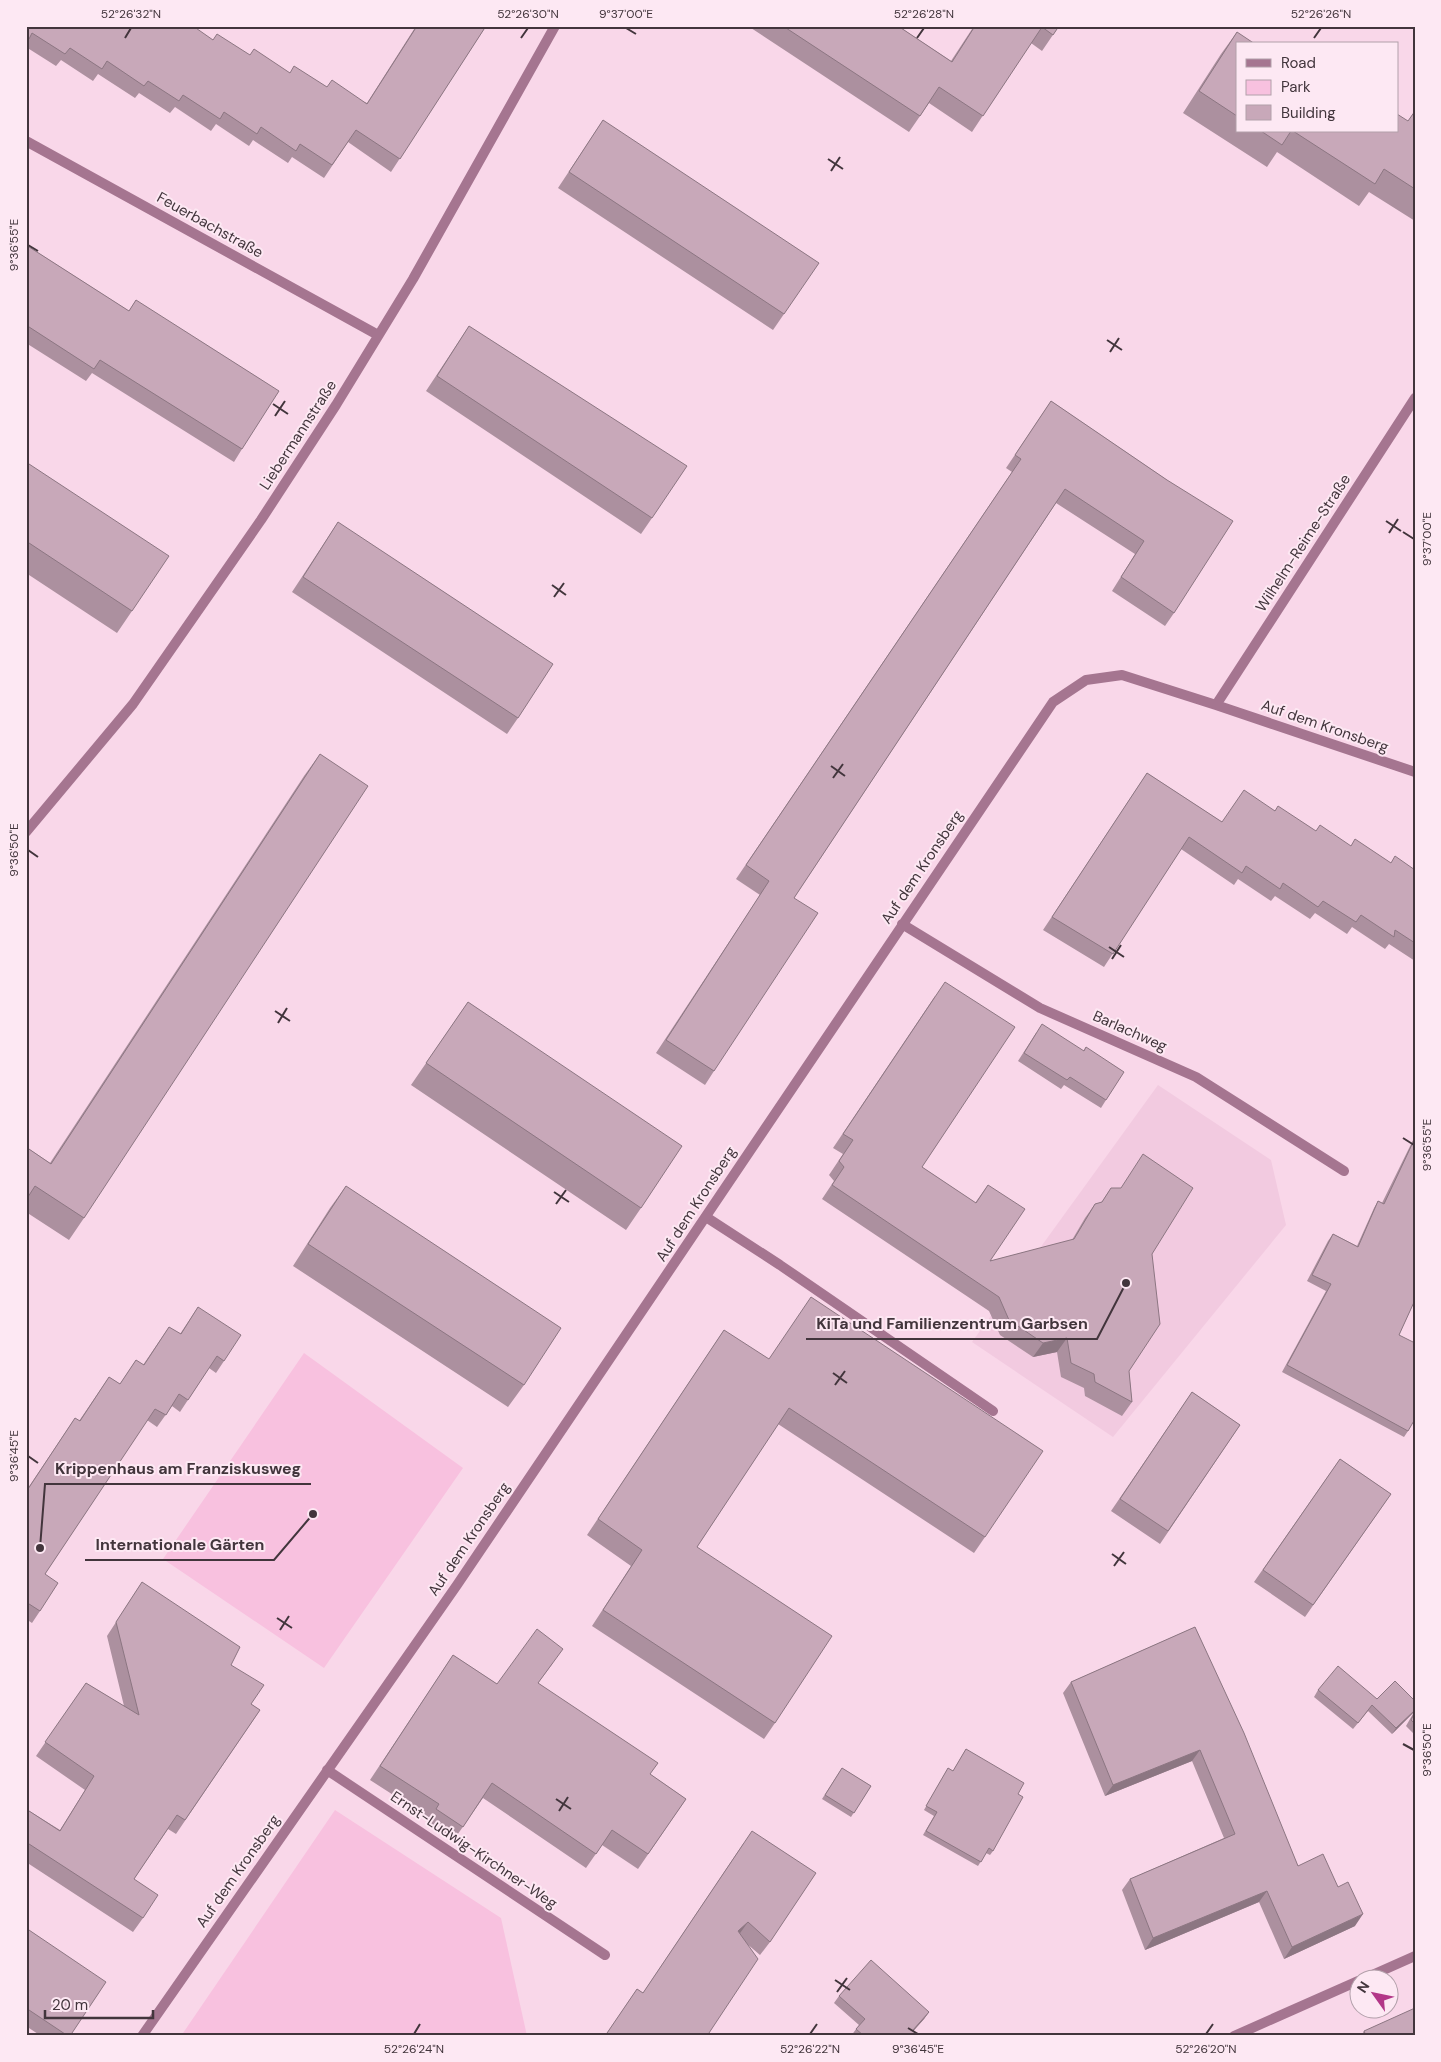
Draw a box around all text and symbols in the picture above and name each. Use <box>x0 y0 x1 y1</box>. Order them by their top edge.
text: 52°26'32"N <box>101 6 161 22</box>
text: 52°26'30"N <box>497 6 559 22</box>
text: 9°37'00"E <box>599 6 653 22</box>
text: 52°26'28"N <box>894 6 954 22</box>
text: 52°26'26"N <box>1291 6 1351 22</box>
legend <box>1236 42 1398 132</box>
text: Road <box>1281 53 1316 73</box>
text: Park <box>1281 77 1311 97</box>
text: Building <box>1281 103 1336 123</box>
street label: Feuerbachstraße <box>153 187 267 263</box>
text: 9°36'55"E <box>6 219 22 271</box>
street label: Liebermannstraße <box>255 376 341 494</box>
street label: Wilhelm-Reime-Straße <box>1251 470 1355 616</box>
text: 9°37'00"E <box>1419 512 1435 566</box>
street label: Auf dem Kronsberg <box>1259 695 1391 757</box>
street label: Auf dem Kronsberg <box>876 806 968 928</box>
text: 9°36'50"E <box>6 823 22 877</box>
street label: Barlachweg <box>1090 1006 1170 1056</box>
text: 9°36'55"E <box>1419 1119 1435 1171</box>
street label: Auf dem Kronsberg <box>651 1143 741 1265</box>
callout: KiTa und Familienzentrum Garbsen <box>806 1308 1097 1339</box>
text: KiTa und Familienzentrum Garbsen <box>816 1313 1088 1334</box>
text: 9°36'45"E <box>6 1430 22 1482</box>
callout: Krippenhaus am Franziskusweg <box>45 1453 311 1484</box>
text: Krippenhaus am Franziskusweg <box>55 1458 301 1479</box>
street label: Auf dem Kronsberg <box>423 1478 515 1600</box>
callout: Internationale Gärten <box>85 1529 274 1560</box>
text: Internationale Gärten <box>96 1534 264 1555</box>
text: 9°36'50"E <box>1419 1723 1435 1777</box>
street label: Ernst-Ludwig-Kirchner-Weg <box>387 1787 561 1913</box>
street label: Auf dem Kronsberg <box>192 1811 284 1931</box>
north arrow <box>1348 1970 1398 2020</box>
text: N <box>1353 1978 1373 1996</box>
scale bar <box>45 1987 152 2019</box>
text: 20 m <box>52 1995 88 2015</box>
text: 52°26'24"N <box>384 2041 444 2057</box>
text: 52°26'22"N <box>780 2041 840 2057</box>
text: 9°36'45"E <box>892 2041 944 2057</box>
text: 52°26'20"N <box>1175 2041 1237 2057</box>

